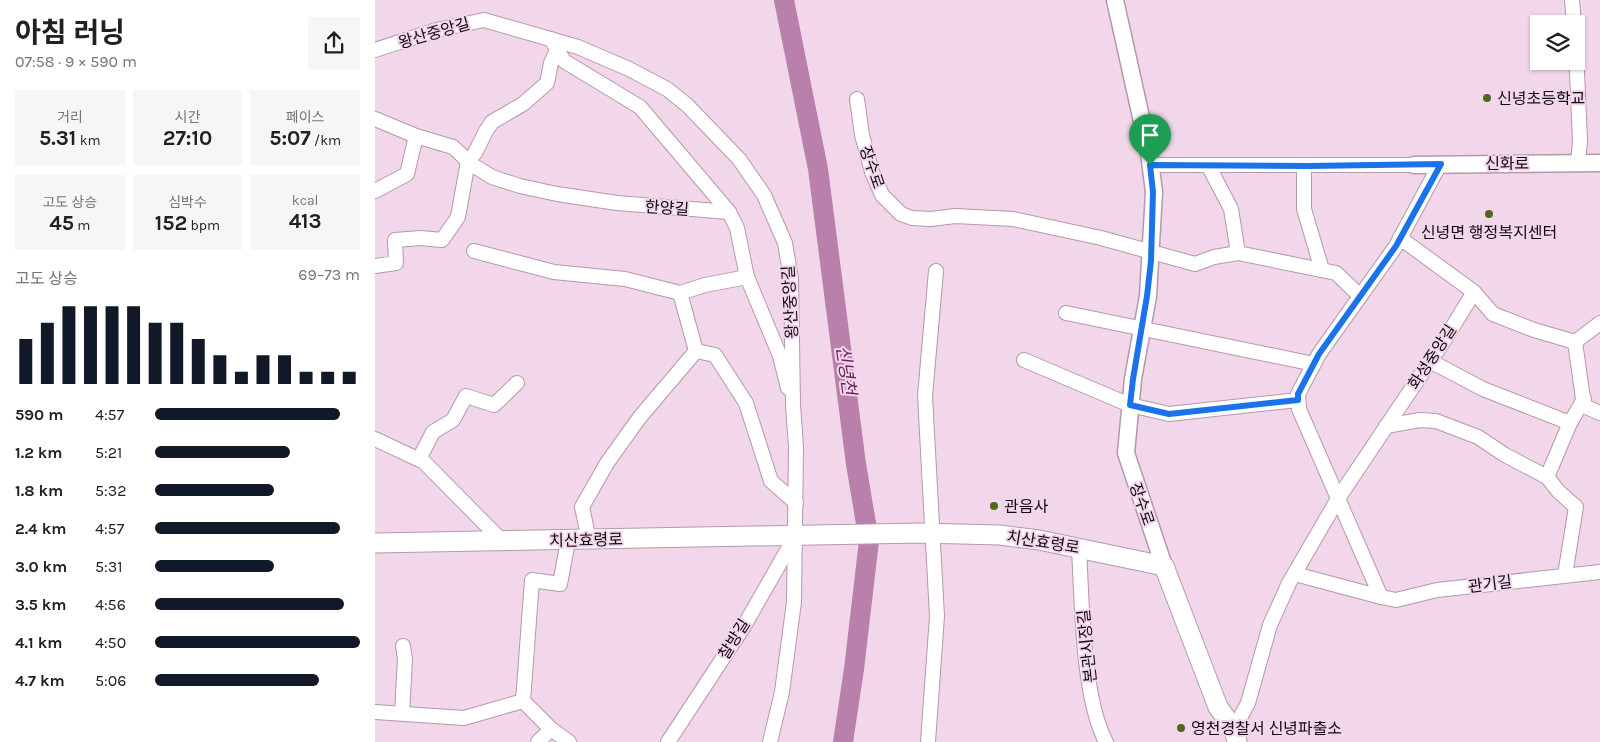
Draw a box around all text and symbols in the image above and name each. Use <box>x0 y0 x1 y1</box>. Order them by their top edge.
street label: 왕산중앙길 <box>396 14 472 52</box>
map controls <box>1530 15 1585 70</box>
button: layers <box>1530 15 1585 70</box>
text: 아침 러닝 <box>15 16 125 49</box>
button: share <box>308 17 360 69</box>
text: 07:58 · 9 × 590 m <box>15 52 137 71</box>
place label: 신녕초등학교 <box>1497 89 1585 108</box>
marker: 신녕초등학교 <box>1481 92 1493 104</box>
text: 거리 <box>57 109 83 126</box>
text: 시간 <box>175 109 200 126</box>
text: 페이스 <box>286 109 324 126</box>
pin <box>1129 114 1171 165</box>
icon: arrive <box>1136 121 1164 149</box>
text: 5.31 <box>39 126 76 150</box>
text: 27:10 <box>163 126 212 150</box>
text: 5:07 <box>269 126 311 150</box>
text: km <box>76 132 101 149</box>
text: /km <box>311 132 341 149</box>
street label: 장수로 <box>856 143 888 191</box>
street label: 신화로 <box>1485 154 1529 173</box>
text: kcal <box>292 192 319 209</box>
text: 고도 상승 <box>42 194 97 211</box>
text: 심박수 <box>168 194 207 211</box>
street label: 한양길 <box>644 197 690 219</box>
marker: 신녕면 행정복지센터 <box>1483 208 1495 220</box>
text: 413 <box>289 209 322 233</box>
text: 45 <box>49 211 74 235</box>
text: 152 <box>155 211 187 235</box>
text: m <box>74 217 90 234</box>
text: bpm <box>187 217 220 234</box>
place label: 신녕면 행정복지센터 <box>1421 223 1557 242</box>
text: 69–73 m <box>298 265 360 284</box>
street label: 왕산중앙길 <box>779 265 801 339</box>
text: 고도 상승 <box>15 269 78 288</box>
street label: 화성중앙길 <box>1404 321 1460 393</box>
water label: 신녕천 <box>832 344 861 399</box>
text: 590 m <box>15 405 63 424</box>
text: 4:57 <box>95 405 124 424</box>
text: 1.2 km <box>15 443 63 462</box>
text: 5:21 <box>95 443 122 462</box>
street label: 장수로 <box>1126 480 1158 528</box>
text: 1.8 km <box>15 481 63 500</box>
text: 5:32 <box>95 481 126 500</box>
place label: 관음사 <box>1004 497 1048 516</box>
marker: 관음사 <box>988 500 1000 512</box>
text: 2.4 km <box>15 519 66 538</box>
text: 4:57 <box>95 519 124 538</box>
street label: 치산효령로 <box>1005 527 1081 557</box>
street label: 치산효령로 <box>549 530 623 550</box>
text: 3.0 km <box>15 557 67 576</box>
text: 5:31 <box>95 557 122 576</box>
street label: 관기길 <box>1467 572 1513 596</box>
text: 3.5 km <box>15 595 66 614</box>
text: 4:56 <box>95 595 126 614</box>
street label: 본관시장길 <box>1074 608 1100 684</box>
street label: 찰방길 <box>714 615 754 663</box>
text: 4.1 km <box>15 633 62 652</box>
text: 4:50 <box>95 633 126 652</box>
text: 4.7 km <box>15 671 65 690</box>
text: 5:06 <box>95 671 126 690</box>
place label: 영천경찰서 신녕파출소 <box>1191 719 1342 738</box>
marker: 영천경찰서 신녕파출소 <box>1175 722 1187 734</box>

